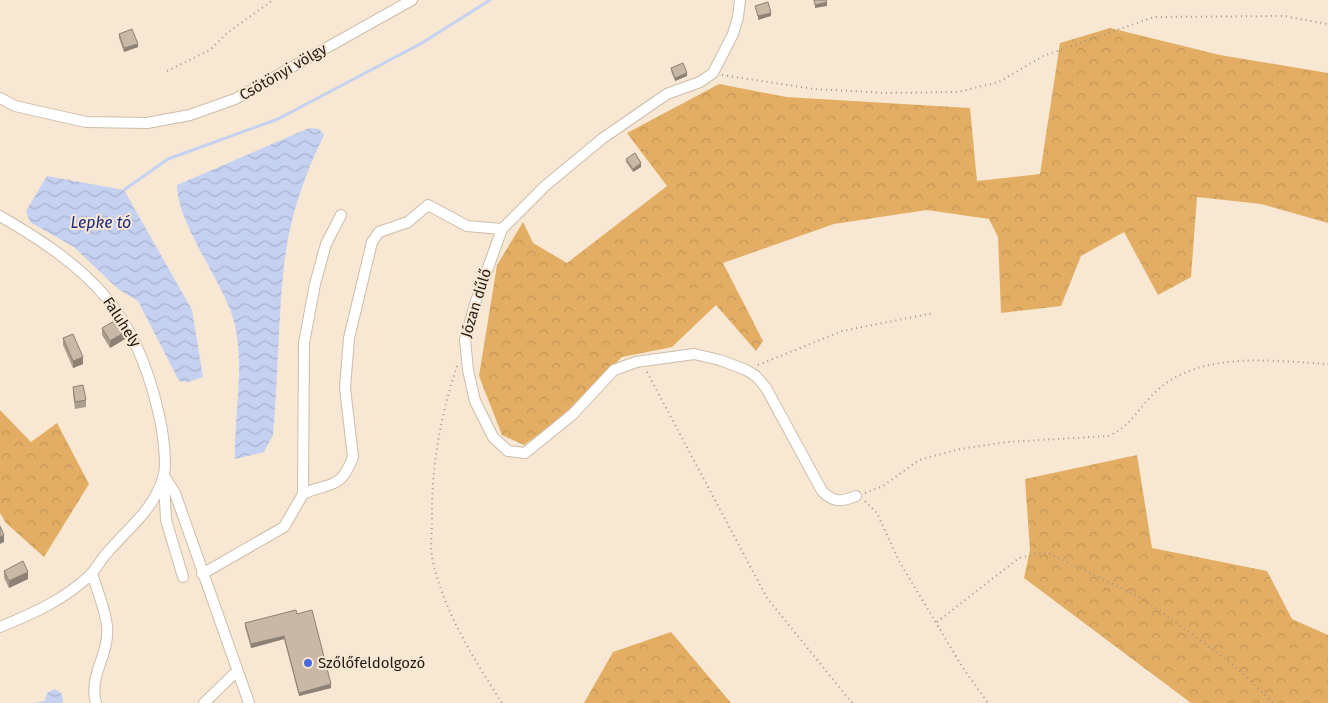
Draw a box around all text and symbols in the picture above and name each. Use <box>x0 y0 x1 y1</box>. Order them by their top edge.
street label: Csötönyi völgy <box>236 39 330 104</box>
water label: Lepke tó <box>71 213 131 232</box>
street label: Józan dűlő <box>457 266 495 340</box>
street label: Faluhely <box>99 294 145 351</box>
place label: Szőlőfeldolgozó <box>318 654 425 672</box>
marker: Szőlőfeldolgozó <box>302 657 314 669</box>

